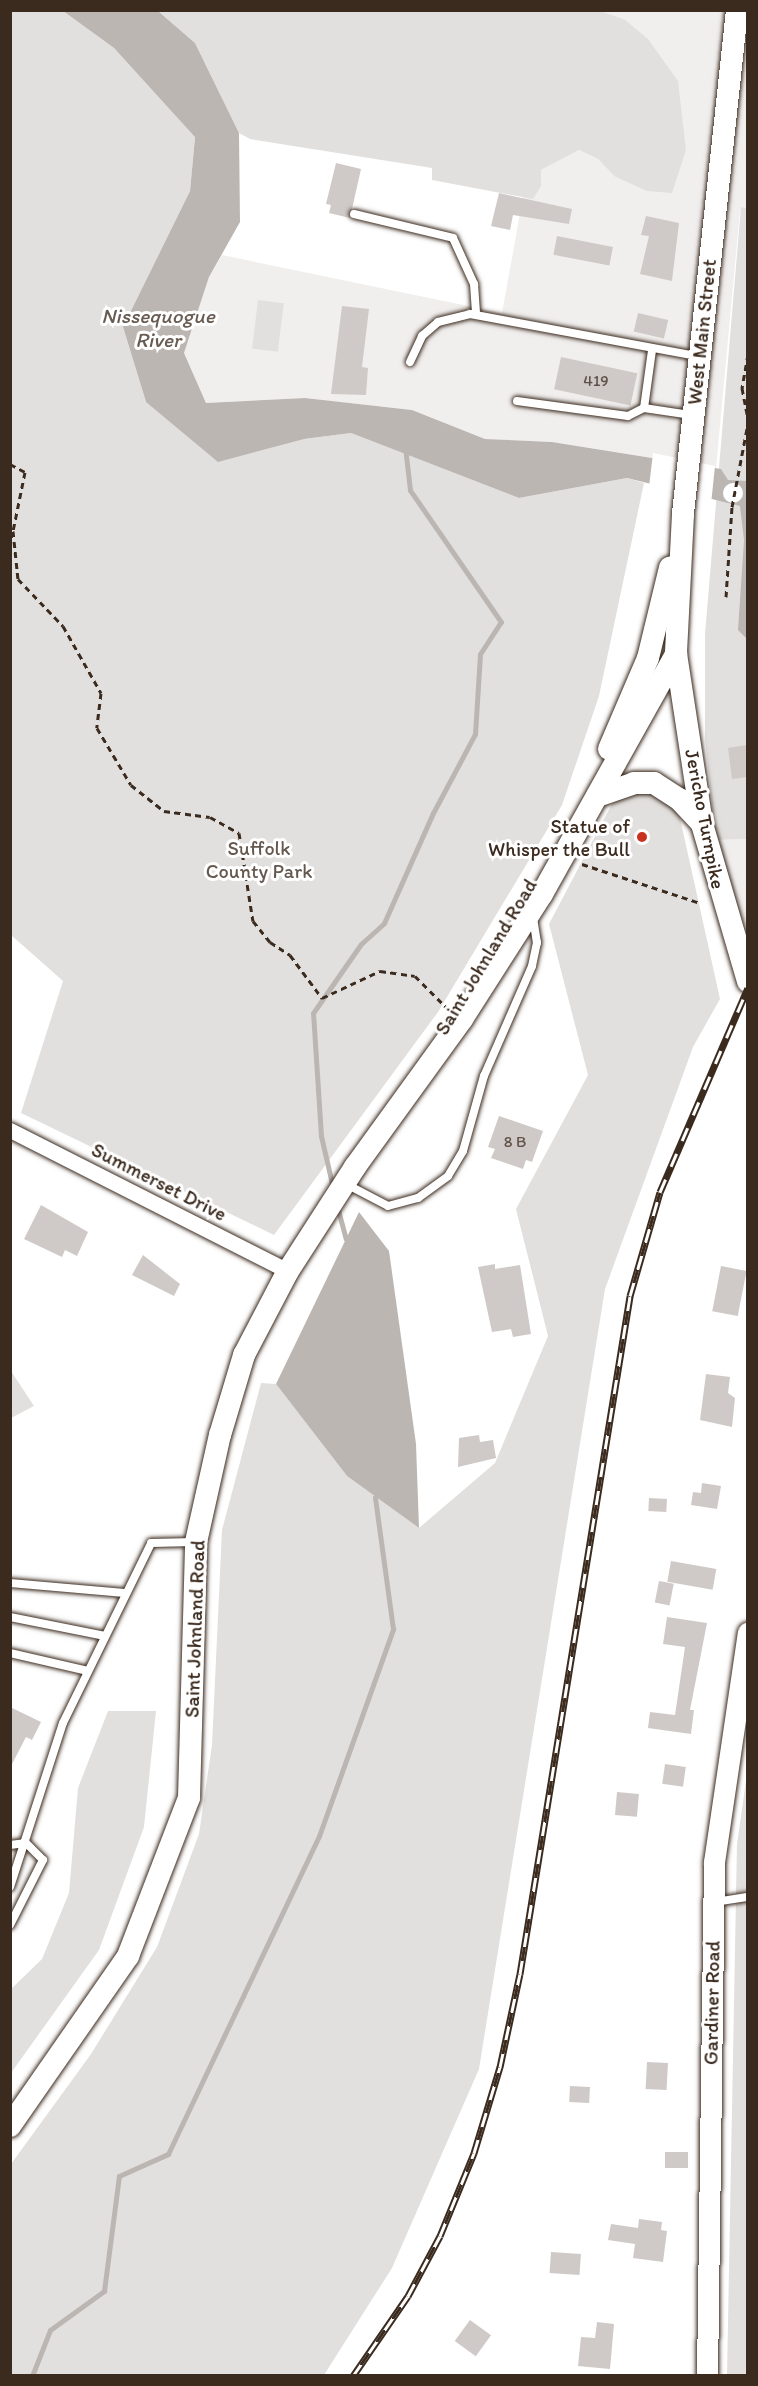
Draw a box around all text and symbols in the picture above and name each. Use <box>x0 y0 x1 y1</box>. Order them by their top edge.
street label: West Main Street <box>682 258 722 406</box>
water label: Nissequogue River <box>101 303 215 353</box>
house number: 419 <box>583 371 609 391</box>
street label: Jericho Turnpike <box>680 747 730 891</box>
place label: Statue of Whisper the Bull <box>489 814 630 861</box>
marker: Statue of Whisper the Bull <box>635 830 649 844</box>
park label: Suffolk County Park <box>206 837 312 884</box>
street label: Saint Johnland Road <box>430 875 542 1039</box>
house number: 8 B <box>504 1132 526 1152</box>
street label: Summerset Drive <box>88 1138 230 1226</box>
street label: Saint Johnland Road <box>180 1541 210 1717</box>
street label: Gardiner Road <box>699 1941 725 2065</box>

